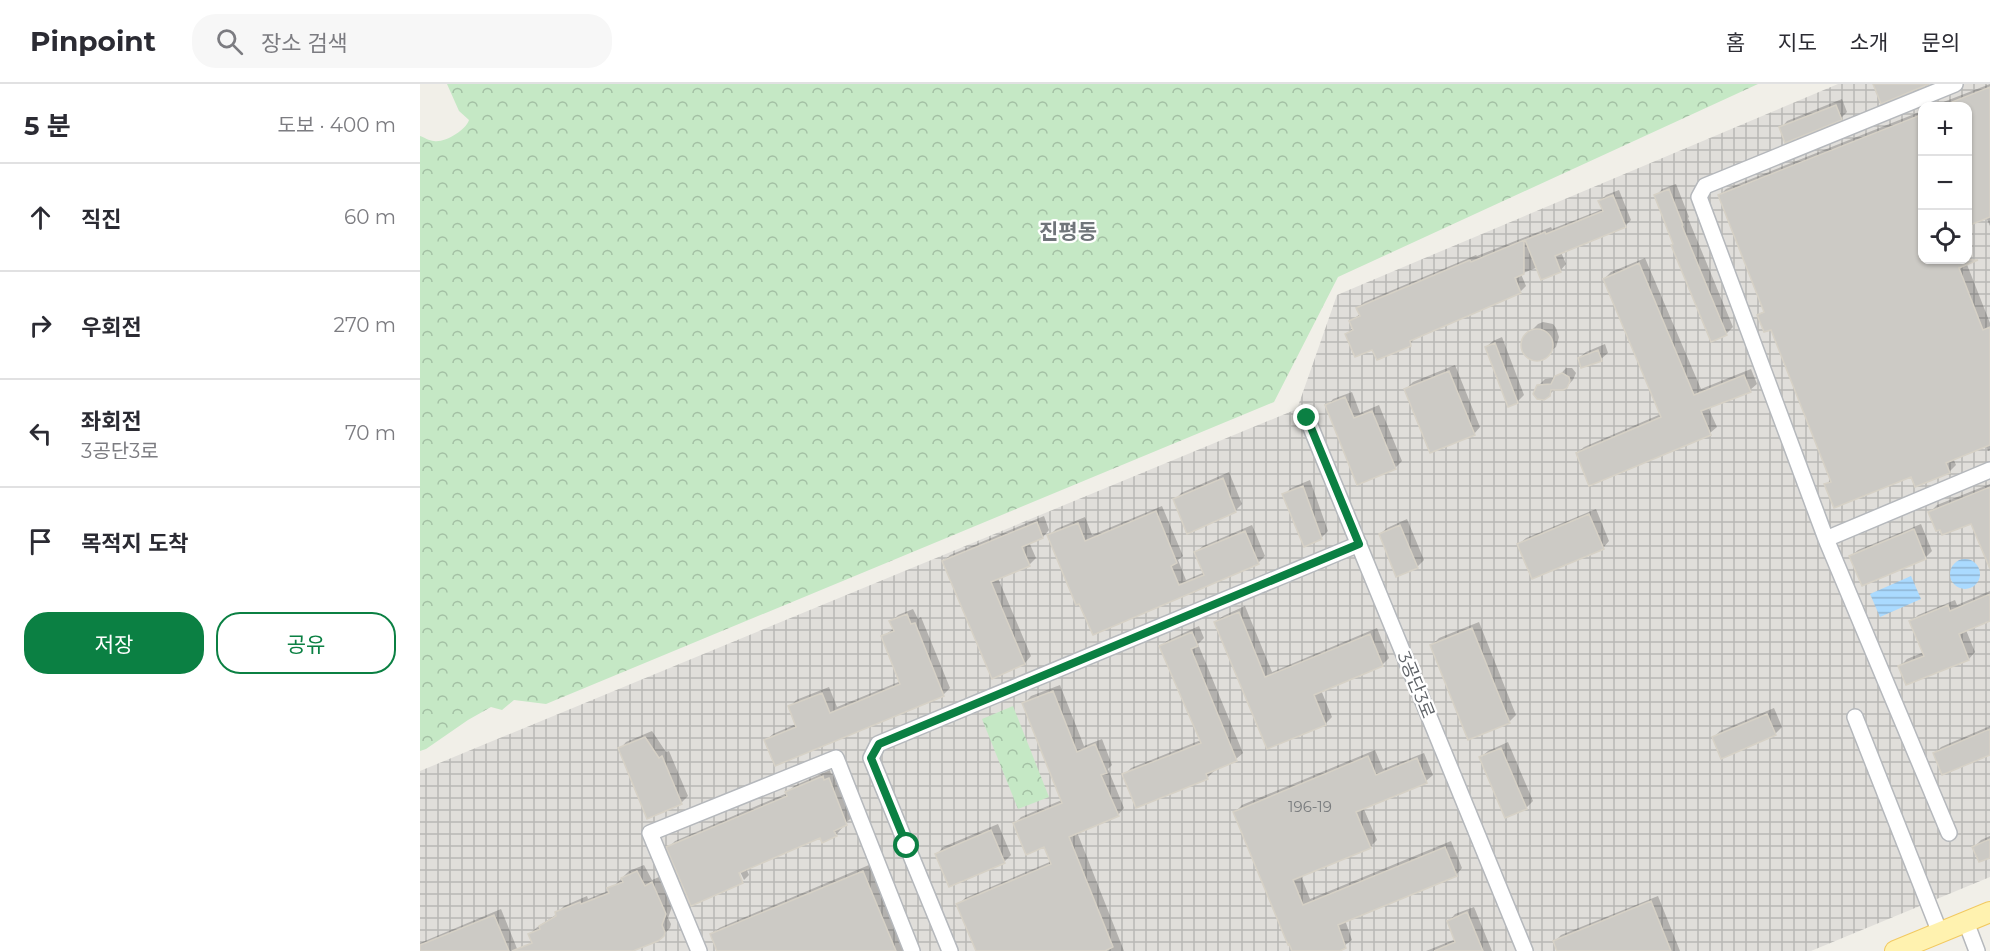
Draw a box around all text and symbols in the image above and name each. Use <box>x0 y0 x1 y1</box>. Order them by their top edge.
search box <box>192 14 612 68</box>
text: Pinpoint <box>30 24 156 58</box>
icon: search <box>213 25 246 58</box>
text: 장소 검색 <box>261 30 348 57</box>
text: 홈 <box>1726 30 1745 55</box>
text: 지도 <box>1778 30 1817 55</box>
text: 소개 <box>1850 30 1888 55</box>
text: 문의 <box>1921 30 1960 55</box>
map controls <box>1918 102 1972 264</box>
button: + <box>1918 102 1972 156</box>
text: 5 분 <box>24 110 71 142</box>
text: 도보 · 400 m <box>278 113 396 137</box>
button: − <box>1918 156 1972 210</box>
icon: ahead <box>24 201 57 234</box>
text: 60 m <box>344 205 396 229</box>
text: 직진 <box>81 206 121 233</box>
button: locate <box>1918 210 1972 264</box>
district label: 진평동 <box>1039 219 1097 244</box>
icon: right <box>24 309 57 342</box>
text: 270 m <box>334 313 396 337</box>
text: 우회전 <box>81 314 142 341</box>
route end <box>1293 404 1319 430</box>
text: 좌회전 <box>81 408 142 435</box>
icon: left <box>24 417 57 450</box>
text: 70 m <box>345 421 396 445</box>
text: 3공단3로 <box>81 439 159 463</box>
icon: arrive <box>24 525 57 558</box>
text: 목적지 도착 <box>81 530 188 557</box>
button: 저장 <box>24 612 204 674</box>
button: 공유 <box>216 612 396 674</box>
street label: 3공단3로 <box>1393 648 1439 722</box>
house number: 196-19 <box>1288 797 1332 816</box>
route start <box>893 832 919 858</box>

